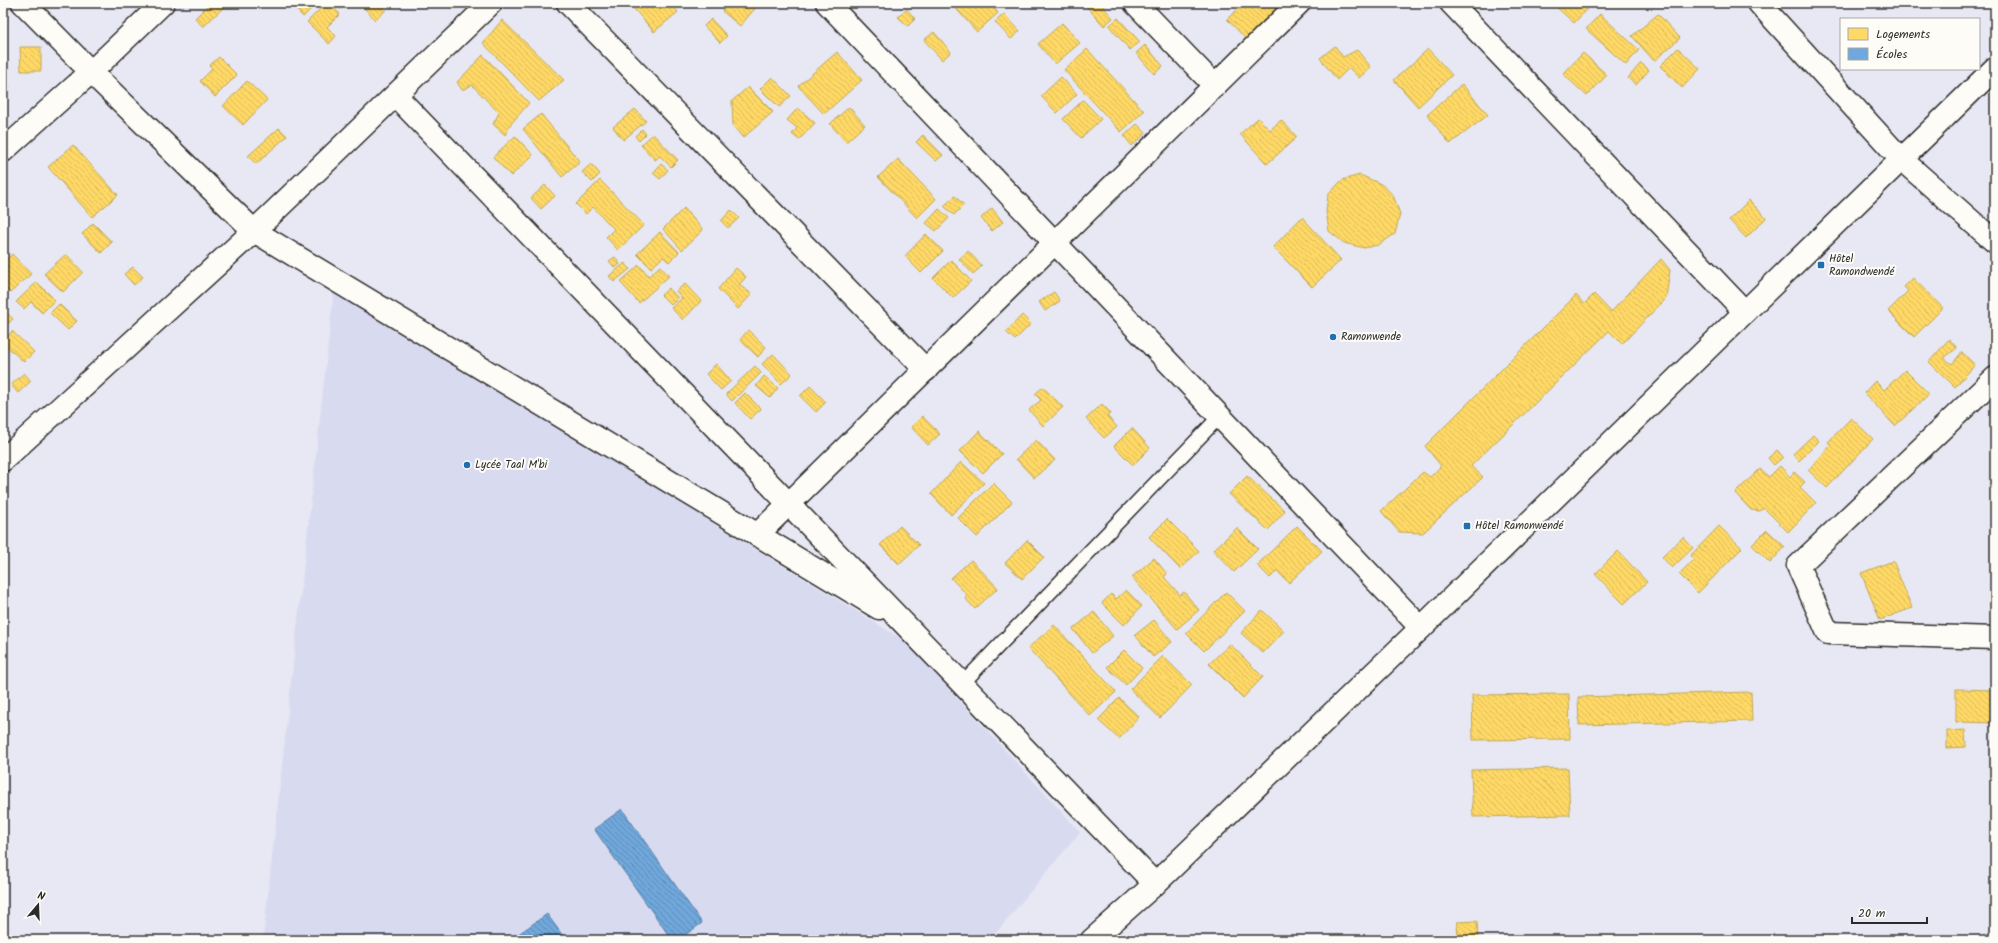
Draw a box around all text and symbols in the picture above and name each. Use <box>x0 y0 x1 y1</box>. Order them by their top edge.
legend <box>1840 18 1980 70</box>
text: Logements <box>1876 25 1930 44</box>
text: Écoles <box>1876 45 1907 64</box>
place label: Hôtel Ramondwendé <box>1829 250 1895 281</box>
marker: Hôtel Ramondwendé <box>1816 260 1826 270</box>
place label: Ramonwende <box>1341 328 1401 346</box>
marker: Ramonwende <box>1328 332 1338 342</box>
place label: Lycée Taal M'bi <box>475 456 548 474</box>
marker: Lycée Taal M'bi <box>462 460 472 470</box>
place label: Hôtel Ramonwendé <box>1475 517 1565 535</box>
marker: Hôtel Ramonwendé <box>1462 521 1472 531</box>
north arrow <box>18 885 58 925</box>
text: N <box>35 887 47 906</box>
scale bar <box>1852 899 1927 925</box>
text: 20 m <box>1858 904 1886 923</box>

